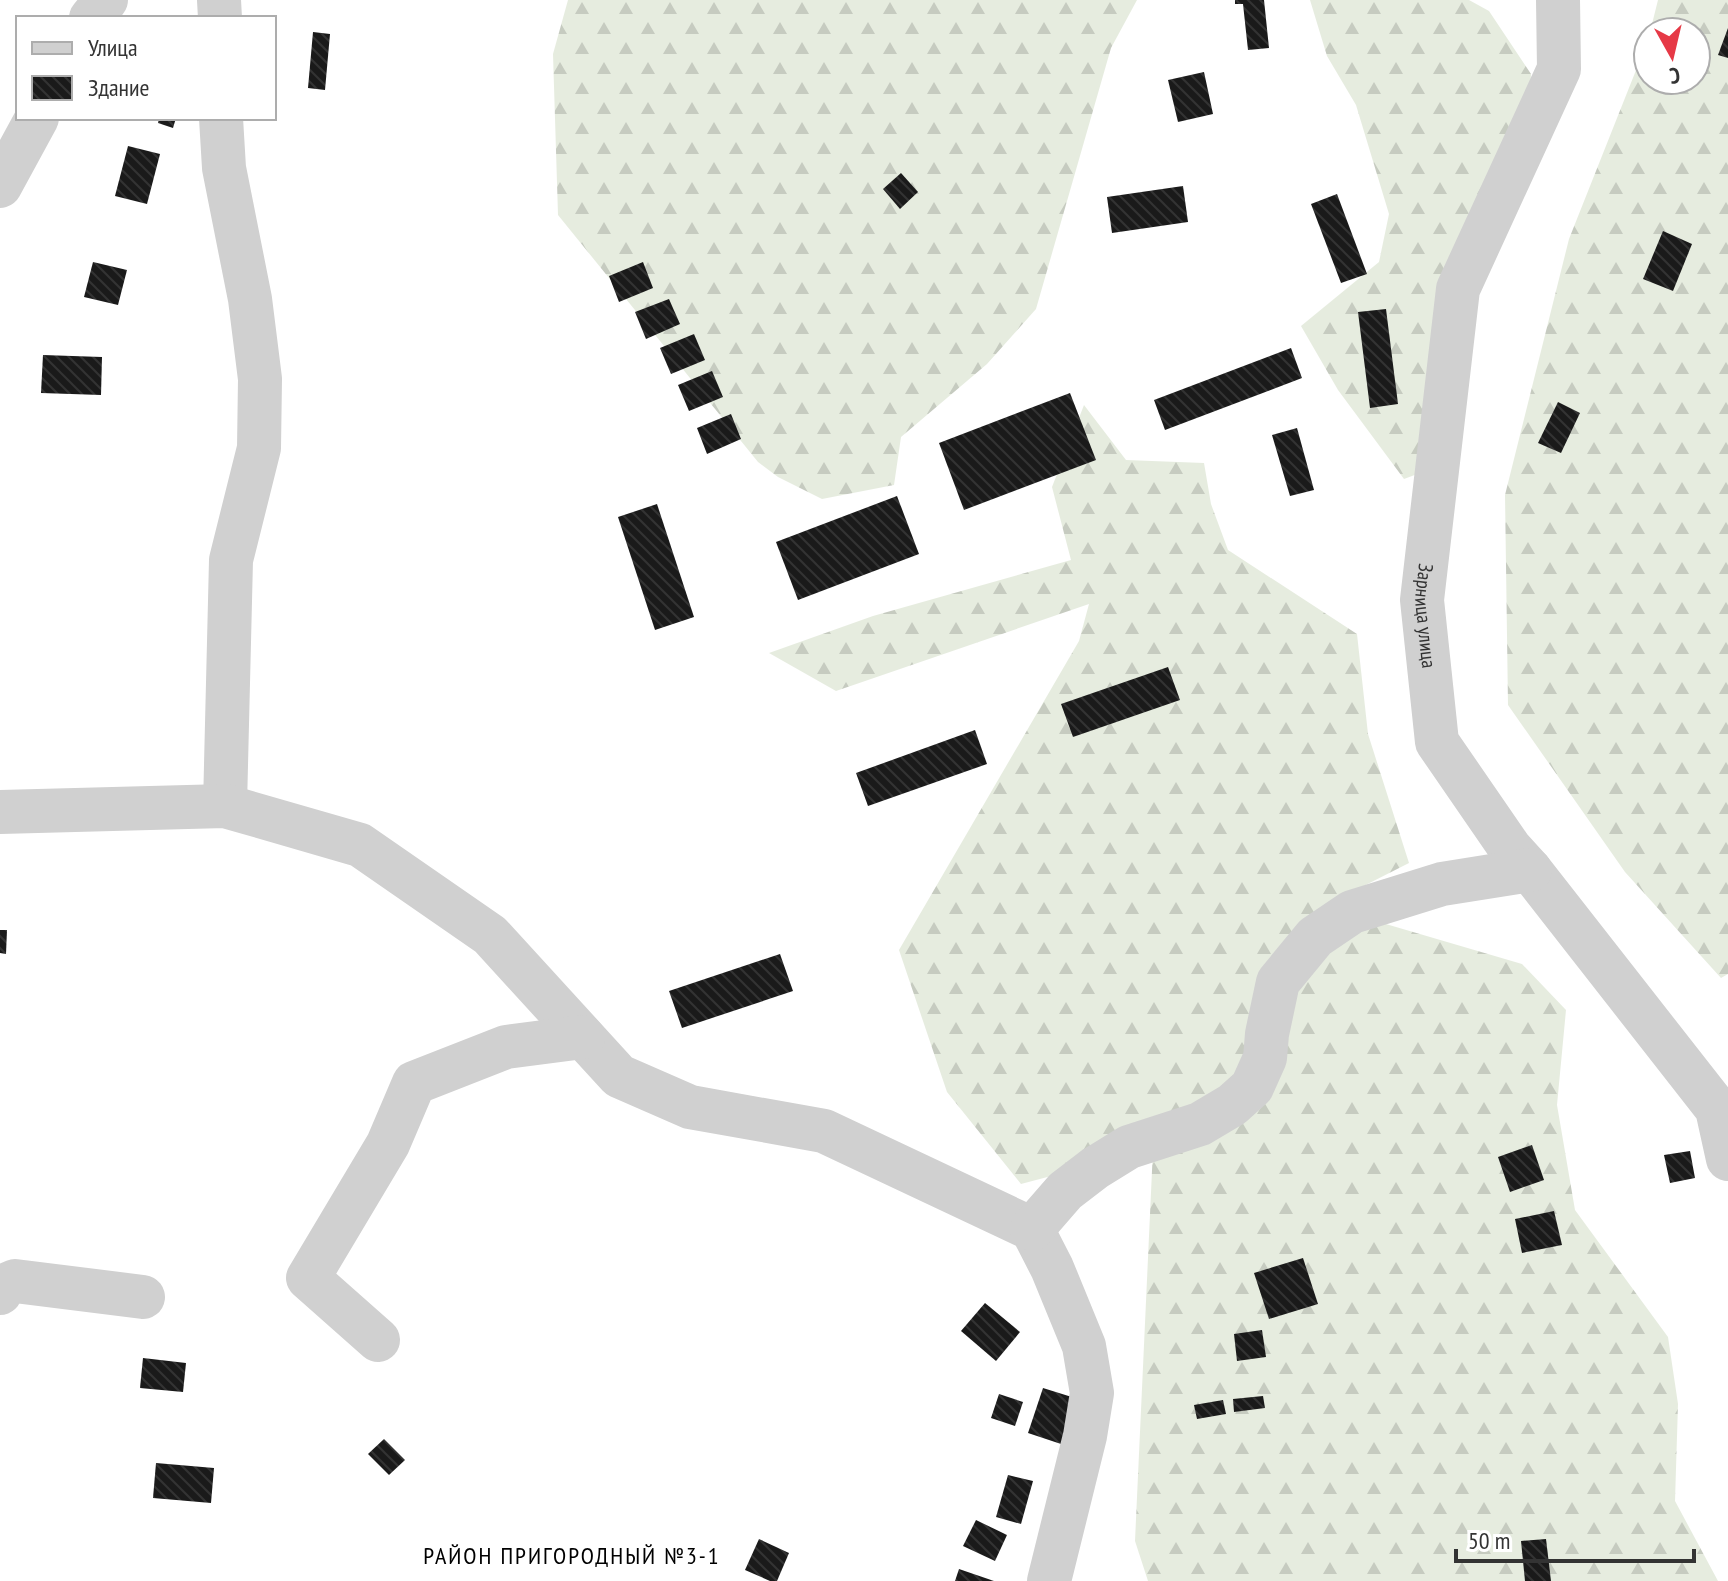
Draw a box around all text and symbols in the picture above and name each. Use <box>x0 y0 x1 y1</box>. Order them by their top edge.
legend <box>16 16 276 120</box>
north arrow <box>1632 16 1712 96</box>
text: Улица <box>88 32 138 63</box>
text: С <box>1668 61 1682 90</box>
text: Здание <box>88 72 149 103</box>
street label: Зарница улица <box>1409 562 1442 669</box>
scale bar <box>1456 1513 1694 1563</box>
text: 50 m <box>1468 1525 1510 1556</box>
district label: РАЙОН ПРИГОРОДНЫЙ №3-1 <box>423 1540 721 1571</box>

